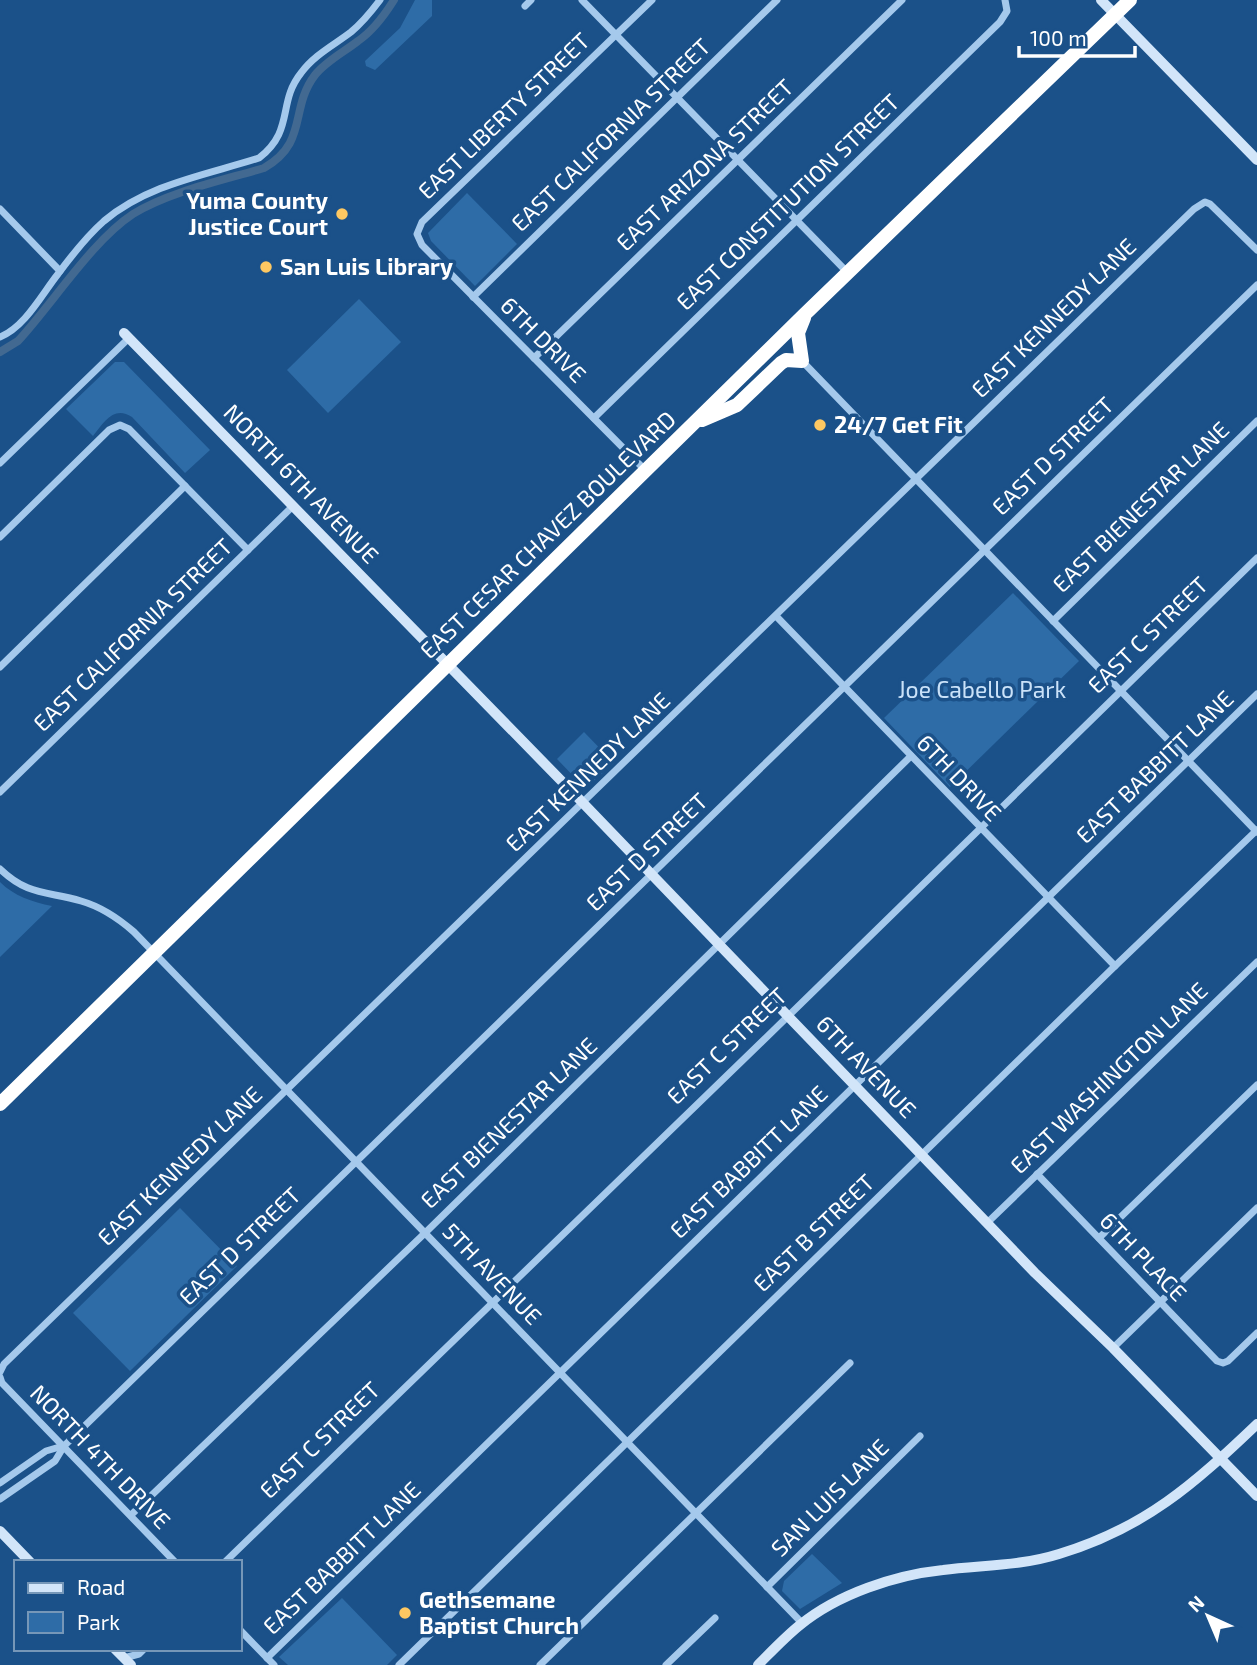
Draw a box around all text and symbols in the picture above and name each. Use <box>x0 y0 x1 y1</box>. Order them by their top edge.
scale bar <box>1019 14 1134 58</box>
text: 100 m <box>1030 25 1087 50</box>
street label: EAST LIBERTY STREET <box>412 26 595 204</box>
street label: EAST CALIFORNIA STREET <box>505 32 716 237</box>
street label: EAST ARIZONA STREET <box>610 73 799 256</box>
street label: EAST CONSTITUTION STREET <box>670 87 905 315</box>
place label: Yuma County Justice Court <box>186 186 328 240</box>
marker: Yuma County Justice Court <box>334 206 350 222</box>
street label: EAST KENNEDY LANE <box>965 232 1141 403</box>
place label: San Luis Library <box>280 252 453 280</box>
marker: San Luis Library <box>258 259 274 275</box>
street label: 6TH DRIVE <box>495 291 592 388</box>
street label: EAST D STREET <box>986 390 1119 520</box>
street label: NORTH 6TH AVENUE <box>218 398 385 569</box>
street label: EAST CESAR CHAVEZ BOULEVARD <box>414 405 681 664</box>
place label: 24/7 Get Fit <box>834 410 963 438</box>
street label: EAST BIENESTAR LANE <box>1046 415 1234 598</box>
marker: 24/7 Get Fit <box>812 417 828 433</box>
street label: EAST CALIFORNIA STREET <box>27 532 238 737</box>
street label: EAST C STREET <box>1082 570 1213 699</box>
park label: Joe Cabello Park <box>898 675 1067 703</box>
street label: EAST BABBITT LANE <box>1070 684 1239 848</box>
street label: EAST KENNEDY LANE <box>499 686 675 857</box>
street label: 6TH DRIVE <box>912 728 1008 826</box>
street label: EAST D STREET <box>580 786 713 916</box>
street label: EAST WASHINGTON LANE <box>1004 976 1213 1179</box>
street label: EAST C STREET <box>661 981 792 1110</box>
street label: 6TH AVENUE <box>811 1009 922 1123</box>
street label: EAST BIENESTAR LANE <box>414 1031 602 1214</box>
street label: EAST BABBITT LANE <box>664 1079 833 1243</box>
street label: EAST KENNEDY LANE <box>91 1080 267 1251</box>
street label: EAST B STREET <box>747 1168 880 1297</box>
street label: EAST D STREET <box>173 1180 306 1310</box>
street label: 6TH PLACE <box>1095 1206 1193 1307</box>
street label: 5TH AVENUE <box>437 1217 548 1330</box>
street label: EAST C STREET <box>254 1375 385 1504</box>
street label: NORTH 4TH DRIVE <box>25 1378 177 1534</box>
street label: SAN LUIS LANE <box>765 1433 894 1562</box>
street label: EAST BABBITT LANE <box>257 1475 426 1639</box>
legend <box>14 1560 242 1651</box>
text: Road <box>77 1574 125 1599</box>
north arrow <box>1173 1581 1243 1651</box>
place label: Gethsemane Baptist Church <box>419 1585 579 1639</box>
text: N <box>1183 1590 1209 1616</box>
marker: Gethsemane Baptist Church <box>397 1605 413 1621</box>
text: Park <box>77 1609 120 1634</box>

